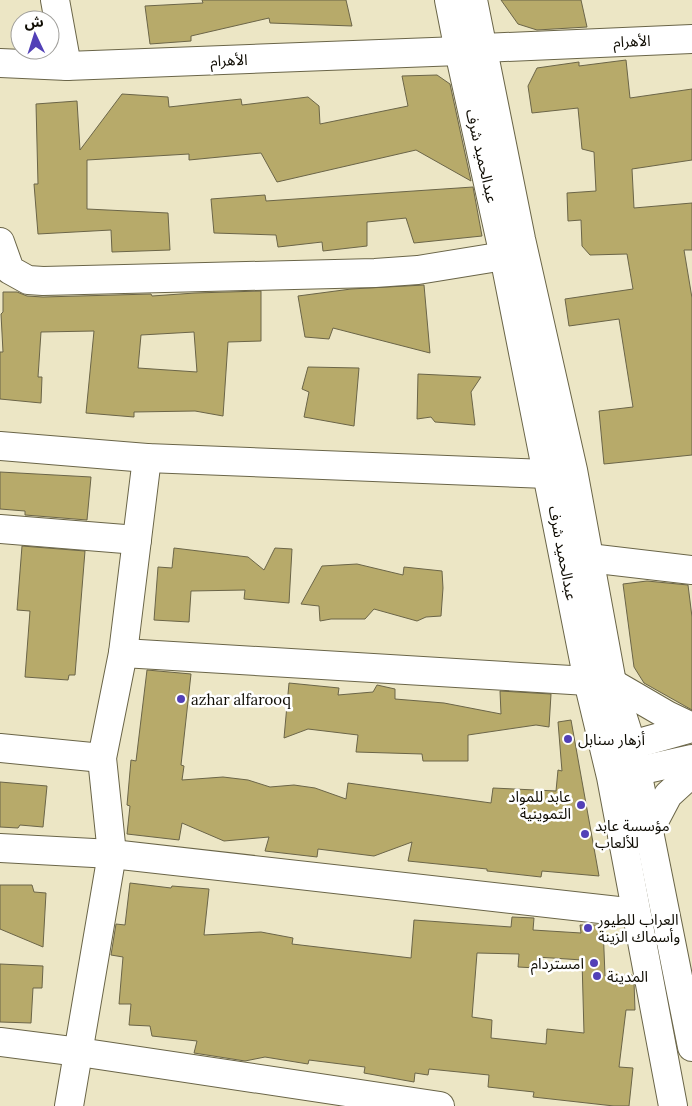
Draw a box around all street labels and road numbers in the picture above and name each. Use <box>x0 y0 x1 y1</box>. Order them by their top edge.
street label: الأهرام <box>613 31 651 53</box>
street label: الأهرام <box>210 50 248 72</box>
street label: عبدالحميد شرف <box>462 107 502 205</box>
street label: عبدالحميد شرف <box>545 504 582 602</box>

